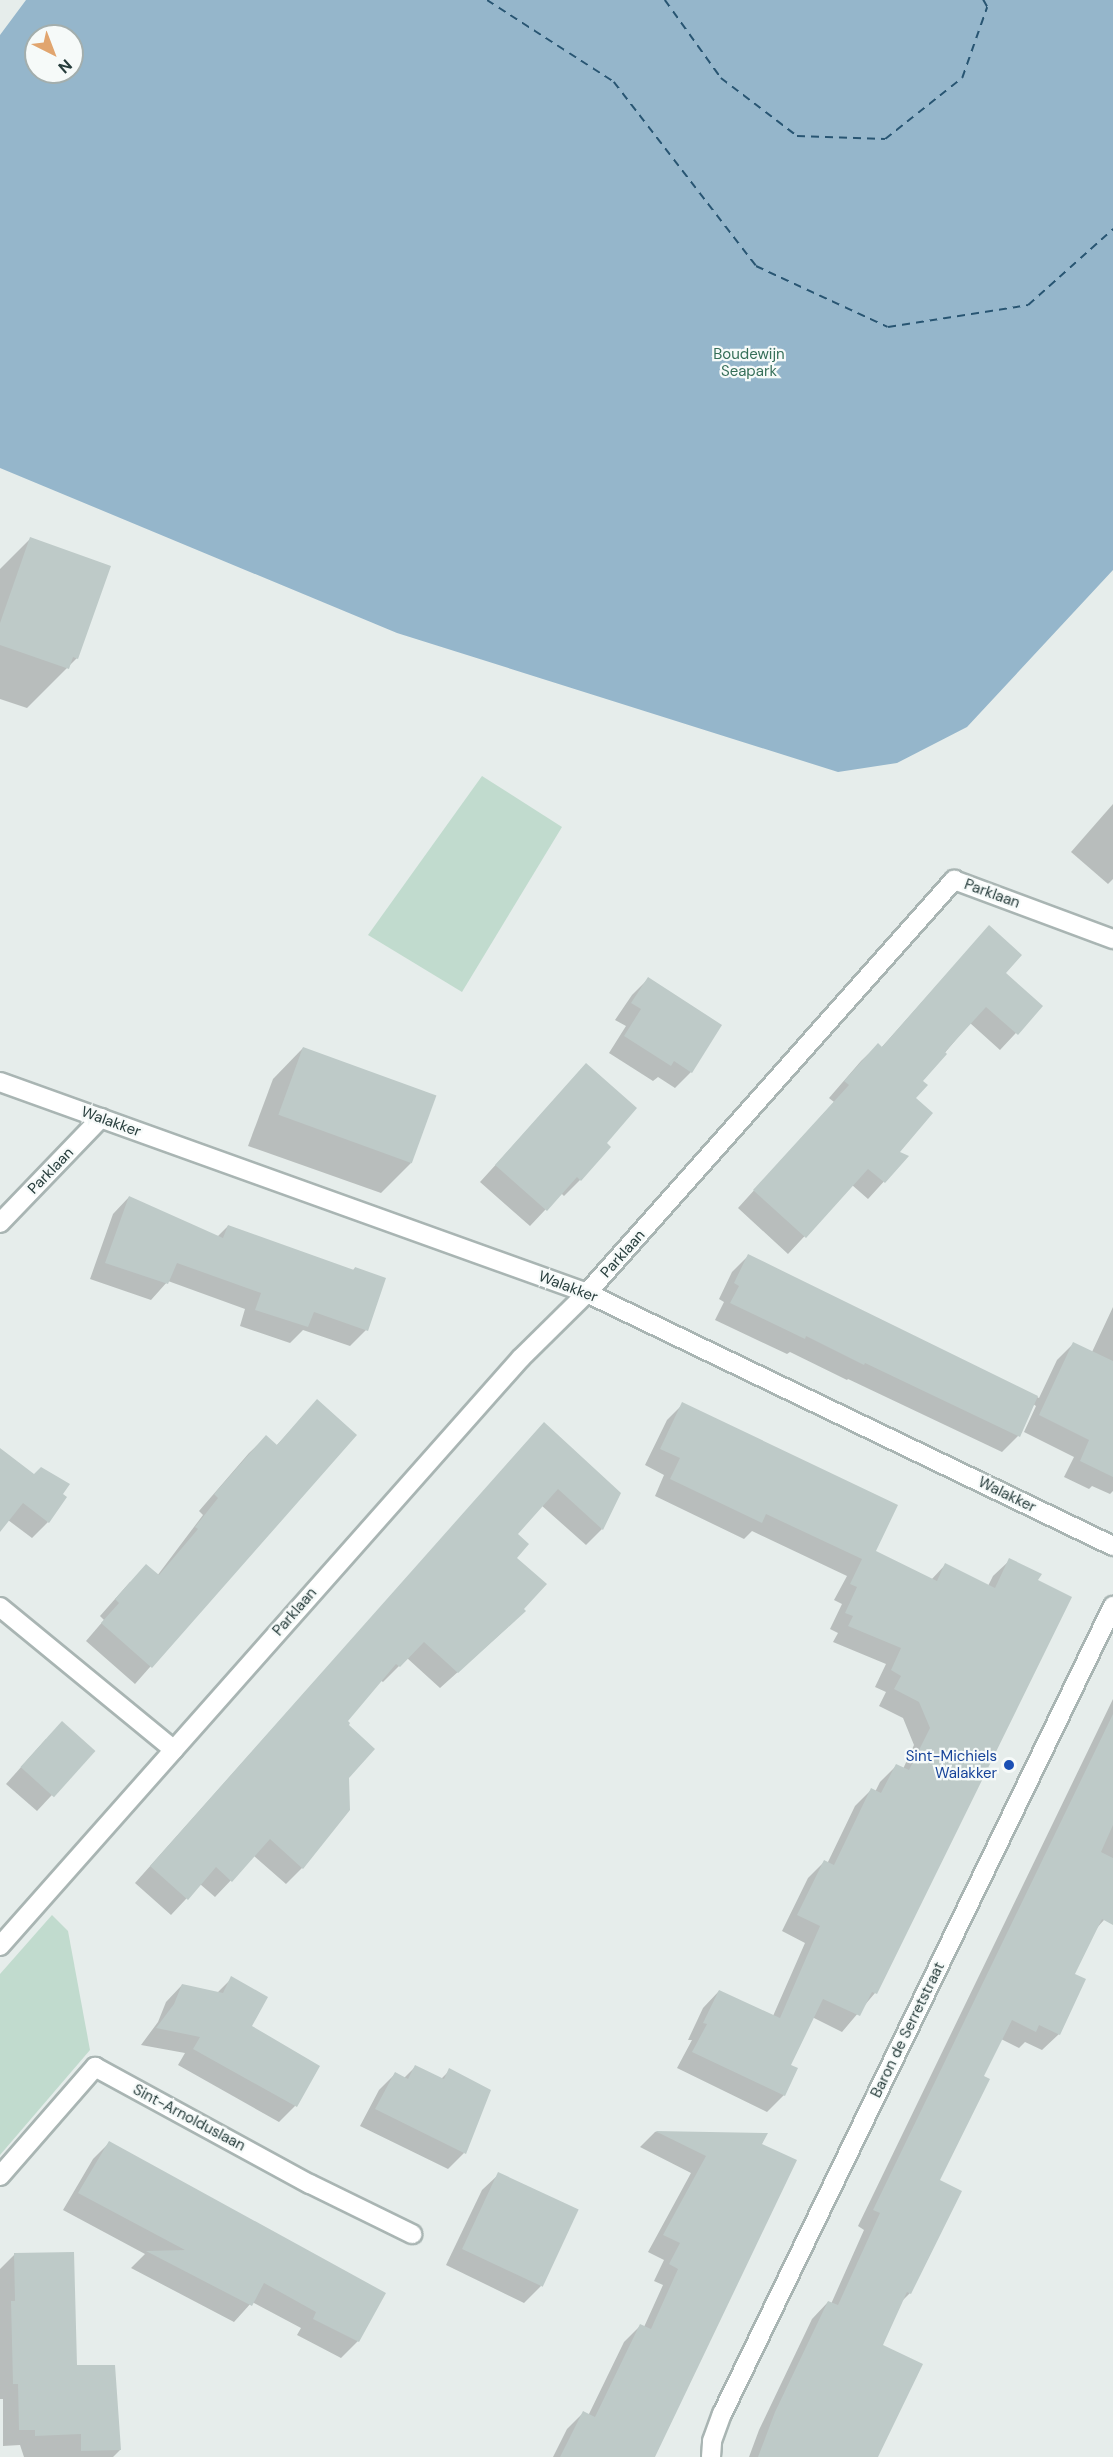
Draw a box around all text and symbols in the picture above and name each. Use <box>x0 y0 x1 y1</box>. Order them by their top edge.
north arrow <box>24 24 84 84</box>
text: N <box>54 55 76 78</box>
park label: Boudewijn Seapark <box>713 345 785 380</box>
street label: Parklaan <box>962 876 1022 912</box>
street label: Walakker <box>79 1103 143 1141</box>
street label: Parklaan <box>24 1144 78 1198</box>
street label: Parklaan <box>597 1226 649 1282</box>
street label: Walakker <box>536 1267 600 1307</box>
street label: Walakker <box>975 1473 1039 1517</box>
street label: Parklaan <box>269 1584 321 1640</box>
place label: Sint-Michiels Walakker <box>906 1747 997 1782</box>
marker: Sint-Michiels Walakker <box>1002 1758 1016 1772</box>
street label: Baron de Serretstraat <box>867 1959 949 2101</box>
street label: Sint-Arnolduslaan <box>130 2081 248 2155</box>

